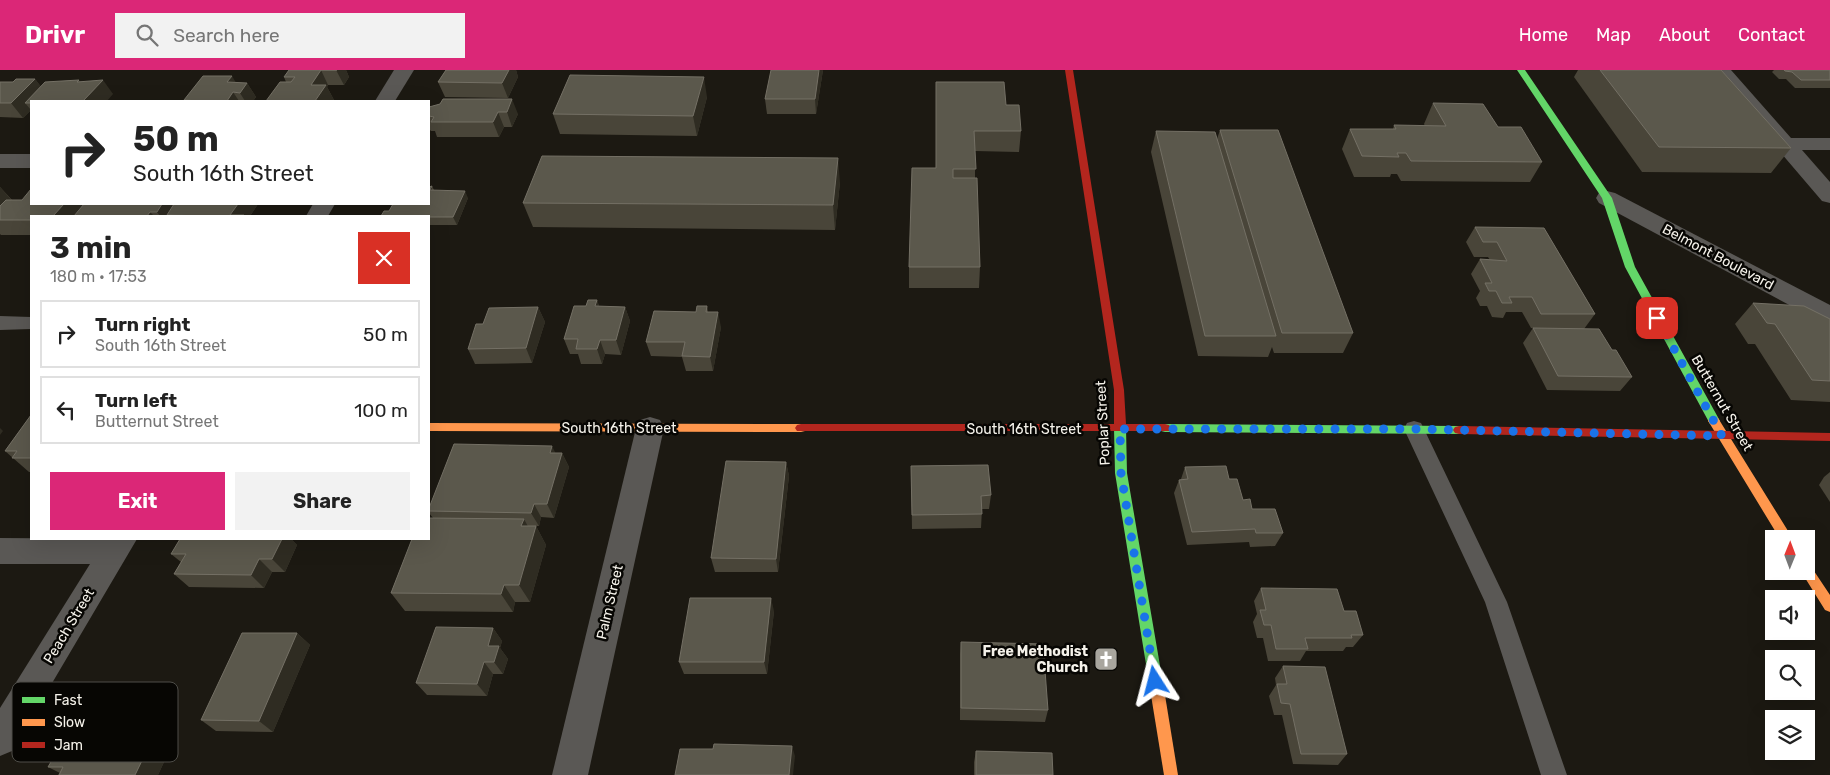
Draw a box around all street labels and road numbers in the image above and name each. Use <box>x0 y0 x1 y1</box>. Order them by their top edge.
street label: Belmont Boulevard <box>1659 220 1777 294</box>
street label: Butternut Street <box>1688 352 1757 455</box>
street label: Poplar Street <box>1092 379 1114 466</box>
street label: South 16th Street <box>562 420 677 437</box>
street label: South 16th Street <box>967 421 1082 438</box>
street label: Palm Street <box>593 562 627 641</box>
street label: Peach Street <box>40 585 98 667</box>

